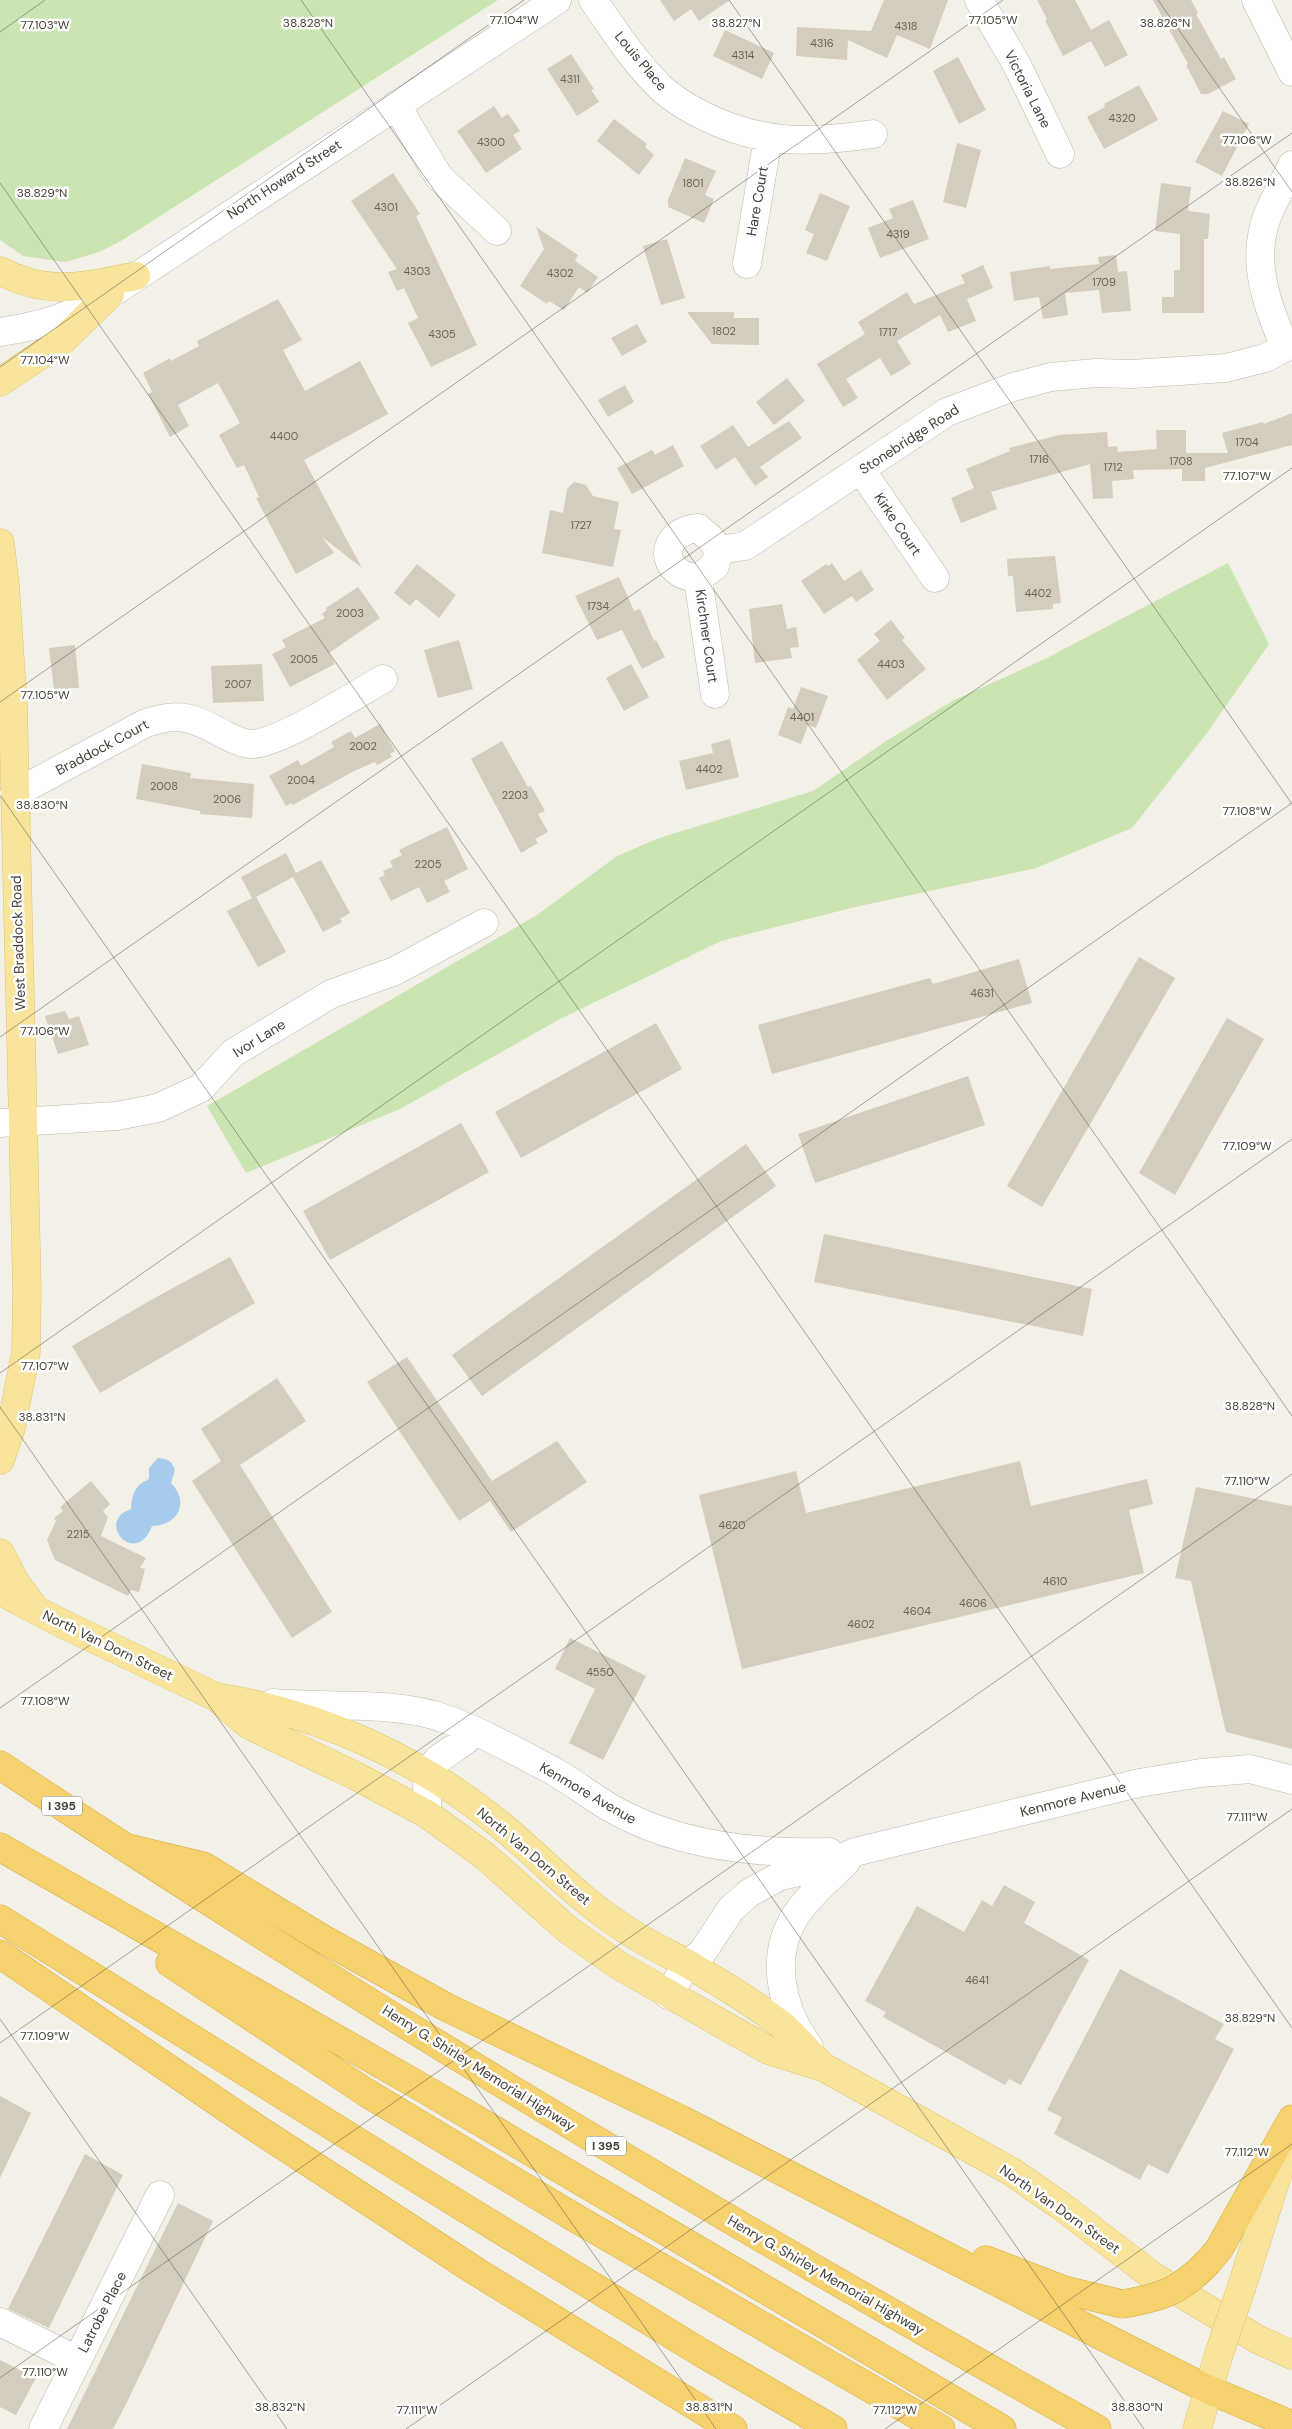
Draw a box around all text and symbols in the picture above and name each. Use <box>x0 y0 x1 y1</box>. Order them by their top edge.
text: 77.104°W <box>489 12 539 28</box>
text: 77.105°W <box>968 12 1018 28</box>
text: 38.828°N <box>283 15 333 31</box>
text: 38.827°N <box>711 15 761 31</box>
text: 38.826°N <box>1140 15 1190 31</box>
text: 77.103°W <box>21 17 70 33</box>
house number: 4318 <box>894 19 918 33</box>
street label: Louis Place <box>611 28 671 95</box>
house number: 4316 <box>810 36 834 50</box>
street label: Victoria Lane <box>1001 47 1055 131</box>
house number: 4314 <box>731 48 755 62</box>
house number: 4311 <box>560 72 580 86</box>
house number: 4320 <box>1109 111 1135 125</box>
text: 77.106°W <box>1222 132 1272 148</box>
street label: North Howard Street <box>223 135 345 223</box>
house number: 4300 <box>477 135 505 149</box>
street label: Hare Court <box>742 165 772 237</box>
text: 38.826°N <box>1225 174 1275 190</box>
house number: 1801 <box>682 176 704 190</box>
text: 38.829°N <box>17 185 67 201</box>
house number: 4301 <box>374 200 398 214</box>
house number: 4319 <box>886 227 910 241</box>
house number: 4303 <box>403 264 431 278</box>
house number: 4302 <box>547 266 573 280</box>
house number: 1709 <box>1092 275 1116 289</box>
house number: 1802 <box>712 324 736 338</box>
house number: 1717 <box>879 325 897 339</box>
house number: 4305 <box>428 327 456 341</box>
text: 77.104°W <box>20 352 70 368</box>
street label: Stonebridge Road <box>856 400 962 478</box>
house number: 4400 <box>270 429 298 443</box>
house number: 1704 <box>1235 435 1259 449</box>
house number: 1716 <box>1029 452 1049 466</box>
house number: 1708 <box>1169 454 1193 468</box>
house number: 1712 <box>1103 460 1123 474</box>
text: 77.107°W <box>1223 468 1271 484</box>
street label: Kirke Court <box>870 489 926 559</box>
house number: 1727 <box>570 518 592 532</box>
house number: 4402 <box>1024 586 1052 600</box>
street label: Kirchner Court <box>692 588 722 684</box>
house number: 1734 <box>587 599 609 613</box>
house number: 2003 <box>336 606 364 620</box>
house number: 2005 <box>290 652 318 666</box>
house number: 4403 <box>877 657 905 671</box>
house number: 2007 <box>225 677 252 691</box>
text: 77.105°W <box>20 687 70 703</box>
house number: 4401 <box>790 710 814 724</box>
street label: Braddock Court <box>52 715 152 779</box>
house number: 2002 <box>349 739 377 753</box>
house number: 4402 <box>695 762 723 776</box>
house number: 2004 <box>287 773 315 787</box>
house number: 2008 <box>150 779 178 793</box>
house number: 2203 <box>502 788 528 802</box>
house number: 2006 <box>213 792 241 806</box>
text: 38.830°N <box>16 797 68 813</box>
text: 77.108°W <box>1222 803 1272 819</box>
house number: 2205 <box>415 857 442 871</box>
street label: West Braddock Road <box>7 875 29 1011</box>
house number: 4631 <box>970 986 994 1000</box>
street label: Ivor Lane <box>229 1015 289 1061</box>
text: 77.106°W <box>20 1023 70 1039</box>
text: 77.109°W <box>1222 1138 1272 1154</box>
text: 77.107°W <box>21 1358 69 1374</box>
text: 38.828°N <box>1225 1398 1275 1414</box>
text: 38.831°N <box>18 1409 66 1425</box>
text: 77.110°W <box>1224 1473 1270 1489</box>
house number: 4620 <box>718 1518 746 1532</box>
house number: 2215 <box>67 1527 90 1541</box>
house number: 4610 <box>1043 1574 1067 1588</box>
house number: 4606 <box>959 1596 987 1610</box>
house number: 4604 <box>903 1604 931 1618</box>
street label: North Van Dorn Street <box>40 1606 176 1684</box>
house number: 4602 <box>847 1617 875 1631</box>
house number: 4550 <box>586 1665 614 1679</box>
text: 77.108°W <box>20 1693 70 1709</box>
street label: Kenmore Avenue <box>536 1758 640 1828</box>
street label: Kenmore Avenue <box>1018 1777 1128 1821</box>
road number: I 395 <box>42 1796 82 1815</box>
street label: North Van Dorn Street <box>473 1803 595 1909</box>
text: 77.111°W <box>1226 1809 1268 1825</box>
house number: 4641 <box>965 1973 989 1987</box>
street label: Henry G. Shirley Memorial Highway <box>379 2001 579 2135</box>
text: 38.829°N <box>1225 2010 1275 2026</box>
text: 77.109°W <box>20 2028 70 2044</box>
road number: I 395 <box>586 2136 626 2156</box>
text: 77.112°W <box>1225 2144 1270 2160</box>
street label: North Van Dorn Street <box>996 2161 1124 2257</box>
street label: Henry G. Shirley Memorial Highway <box>724 2211 928 2339</box>
street label: Latrobe Place <box>74 2268 130 2356</box>
text: 77.110°W <box>22 2364 68 2380</box>
text: 38.832°N <box>255 2399 305 2415</box>
text: 38.831°N <box>685 2399 733 2415</box>
text: 38.830°N <box>1111 2399 1163 2415</box>
text: 77.111°W <box>396 2402 438 2418</box>
text: 77.112°W <box>873 2402 918 2418</box>

